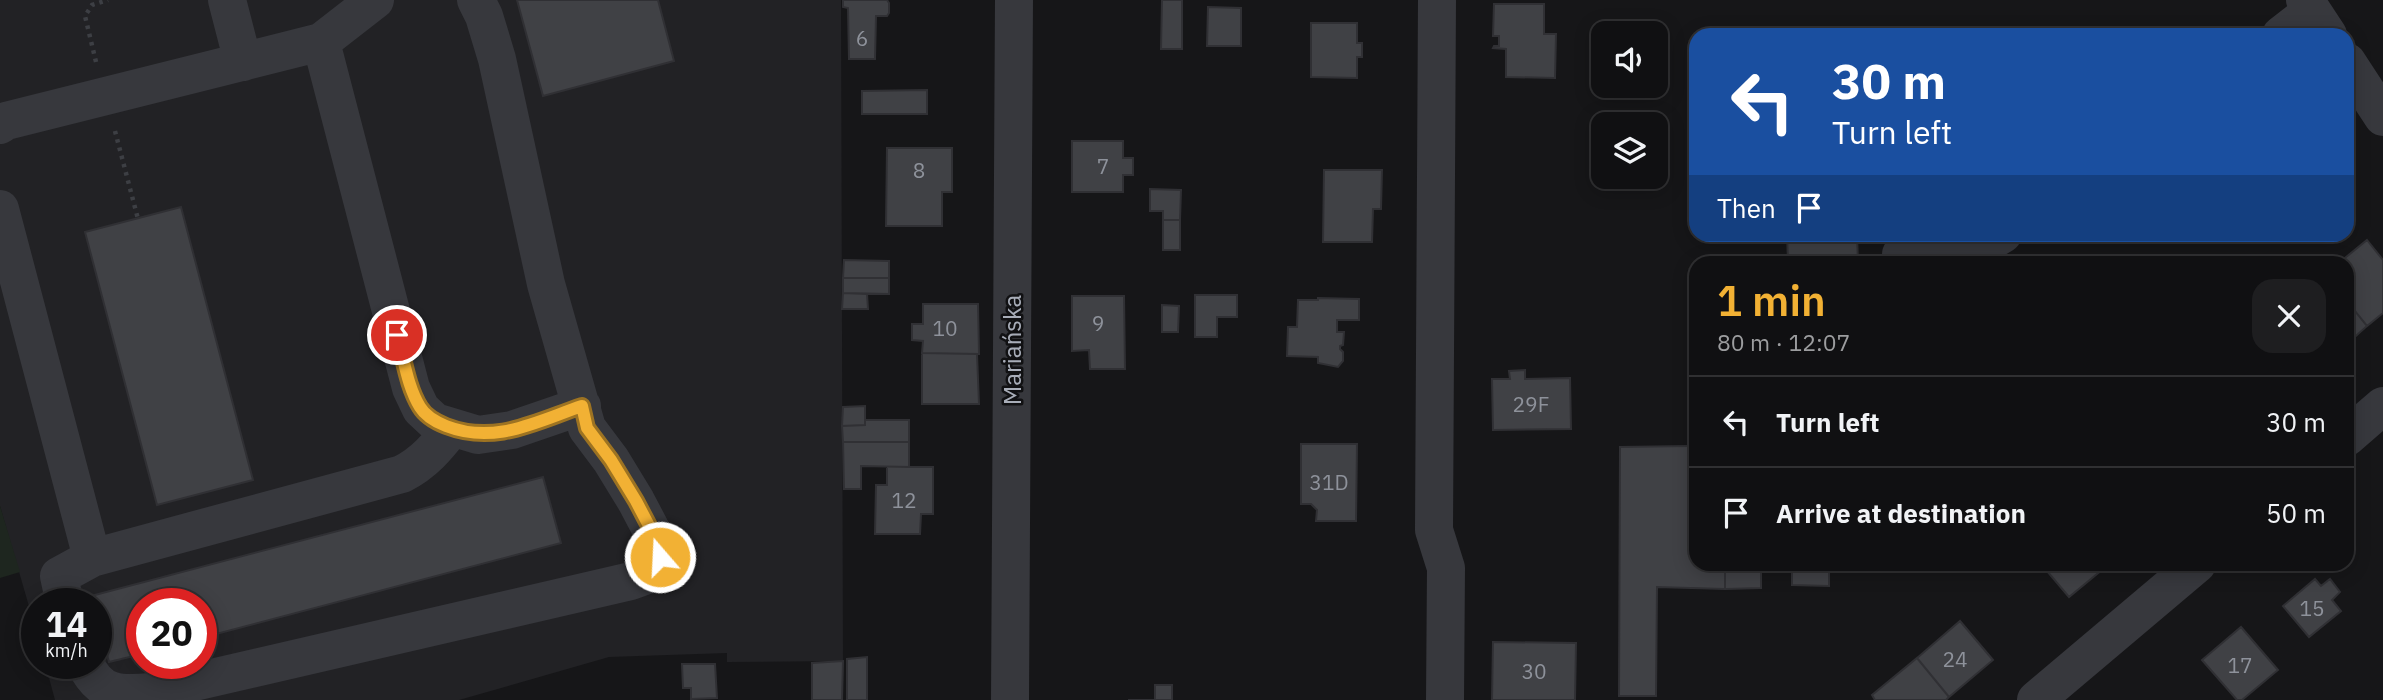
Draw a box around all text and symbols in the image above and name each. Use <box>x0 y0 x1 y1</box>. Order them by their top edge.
map controls <box>1591 21 1668 189</box>
button: sound <box>1591 21 1668 98</box>
house number: 6 <box>856 24 868 52</box>
text: 30 m <box>1832 49 1946 112</box>
icon: left <box>1717 56 1808 147</box>
text: Turn left <box>1832 111 1952 153</box>
button: layers <box>1591 112 1668 189</box>
house number: 7 <box>1097 152 1109 180</box>
house number: 8 <box>913 156 925 184</box>
icon: arrive <box>1790 189 1828 227</box>
text: Then <box>1717 191 1776 225</box>
text: 1 min <box>1717 273 1826 328</box>
button: close <box>2252 279 2326 353</box>
street label: Mariańska <box>996 295 1028 405</box>
pin <box>367 305 427 365</box>
house number: 9 <box>1092 309 1104 337</box>
house number: 10 <box>932 314 958 342</box>
icon: arrive <box>378 316 416 354</box>
text: 80 m · 12:07 <box>1717 327 1850 357</box>
house number: 29F <box>1513 390 1549 418</box>
icon: left <box>1717 403 1755 441</box>
text: Turn left <box>1776 405 1879 439</box>
text: 30 m <box>2266 405 2326 439</box>
house number: 31D <box>1309 468 1349 496</box>
house number: 12 <box>891 486 917 514</box>
icon: arrive <box>1717 494 1755 532</box>
text: Arrive at destination <box>1776 496 2026 530</box>
text: 50 m <box>2266 496 2326 530</box>
position arrow <box>623 520 697 594</box>
speed limit sign: 20 <box>126 588 217 679</box>
house number: 15 <box>2299 594 2325 622</box>
text: 14 <box>45 601 88 647</box>
text: km/h <box>45 639 88 662</box>
house number: 24 <box>1942 645 1968 673</box>
house number: 17 <box>2227 651 2253 679</box>
house number: 30 <box>1521 657 1547 685</box>

